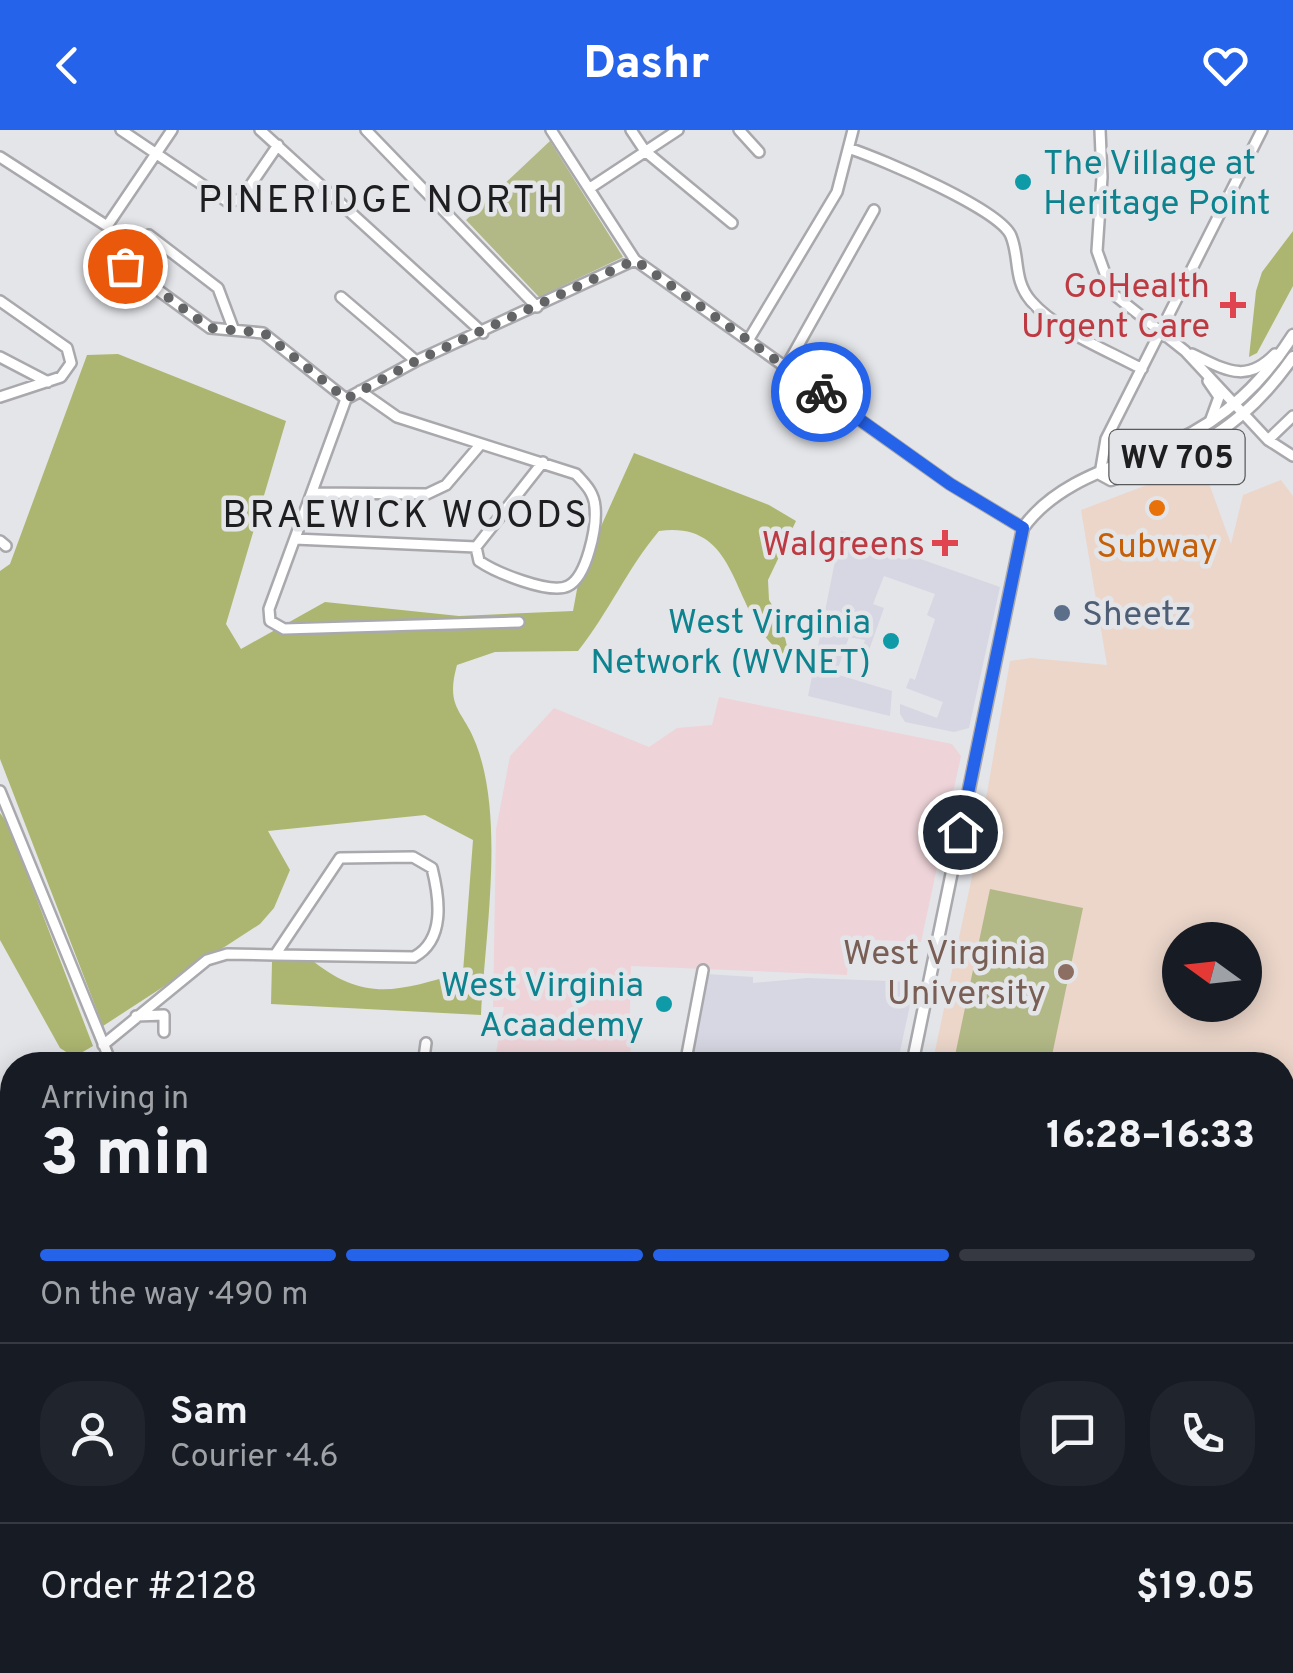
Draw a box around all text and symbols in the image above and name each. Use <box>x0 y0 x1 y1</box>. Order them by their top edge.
text: Dashr <box>584 37 710 94</box>
icon: back <box>40 38 95 93</box>
icon: heart <box>1198 38 1253 93</box>
place label: The Village at Heritage Point <box>1043 143 1270 227</box>
marker: The Village at Heritage Point <box>1012 171 1034 193</box>
district label: PINERIDGE NORTH <box>198 178 566 227</box>
pin <box>83 224 168 309</box>
icon: bag <box>98 239 153 294</box>
place label: GoHealth Urgent Care <box>1021 266 1210 350</box>
marker: GoHealth Urgent Care <box>1220 292 1246 318</box>
courier <box>771 342 871 442</box>
icon: bike <box>794 365 849 420</box>
road number: WV 705 <box>1110 430 1244 484</box>
district label: BRAEWICK WOODS <box>222 493 590 542</box>
marker: Subway <box>1146 497 1168 519</box>
place label: Walgreens <box>761 524 925 568</box>
place label: Subway <box>1096 526 1218 570</box>
marker: Walgreens <box>934 532 956 554</box>
place label: Sheetz <box>1082 594 1192 638</box>
place label: West Virginia Network (WVNET) <box>590 602 871 686</box>
marker: Sheetz <box>1051 602 1073 624</box>
marker: West Virginia Network (WVNET) <box>880 630 902 652</box>
pin <box>918 790 1003 875</box>
icon: home <box>933 805 988 860</box>
north arrow <box>1162 922 1262 1022</box>
map controls <box>1162 922 1262 1022</box>
place label: West Virginia University <box>843 933 1046 1017</box>
marker: West Virginia University <box>1055 961 1077 983</box>
place label: West Virginia Acaademy <box>441 965 644 1049</box>
marker: West Virginia Acaademy <box>653 993 675 1015</box>
text: Arriving in <box>40 1080 189 1120</box>
text: 16:28–16:33 <box>1046 1113 1255 1162</box>
text: 3 min <box>40 1116 211 1198</box>
text: On the way · 490 m <box>40 1276 308 1316</box>
button: person <box>40 1381 145 1486</box>
button: chat <box>1020 1381 1125 1486</box>
button: phone <box>1150 1381 1255 1486</box>
text: Sam <box>170 1389 248 1438</box>
text: Courier · 4.6 <box>170 1438 339 1478</box>
text: Order #2128 <box>40 1564 257 1613</box>
text: $19.05 <box>1136 1564 1255 1613</box>

